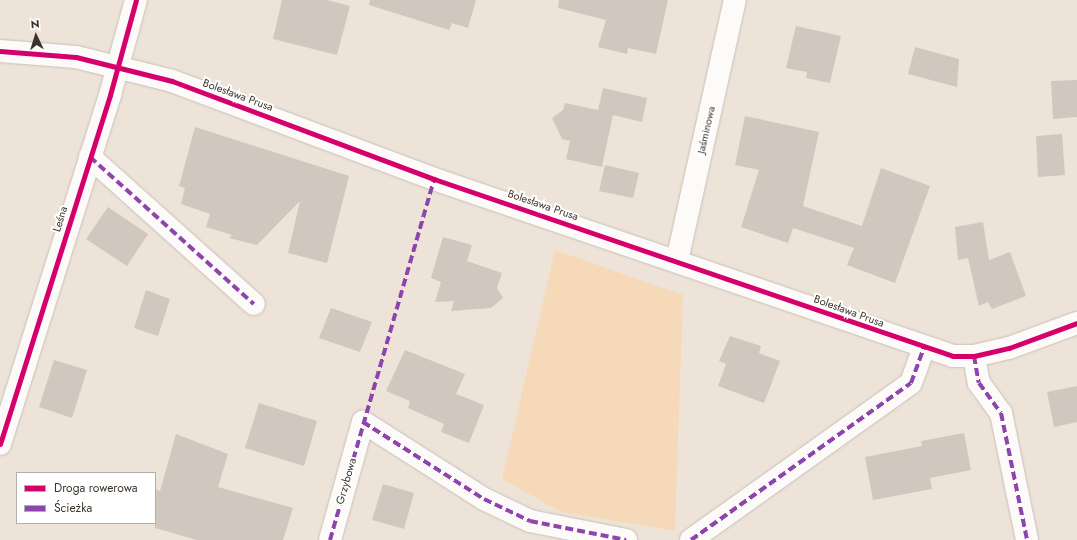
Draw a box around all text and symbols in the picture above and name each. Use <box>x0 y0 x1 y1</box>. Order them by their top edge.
north arrow <box>16 16 56 56</box>
text: N <box>30 16 40 32</box>
street label: Bolesława Prusa <box>201 76 275 114</box>
street label: Jaśminowa <box>694 105 718 155</box>
street label: Bolesława Prusa <box>506 187 580 223</box>
street label: Leśna <box>50 205 70 233</box>
street label: Bolesława Prusa <box>812 292 886 330</box>
street label: Grzybowa <box>333 456 359 506</box>
legend <box>16 472 156 524</box>
text: Droga rowerowa <box>54 479 138 497</box>
text: Ścieżka <box>54 499 92 517</box>

